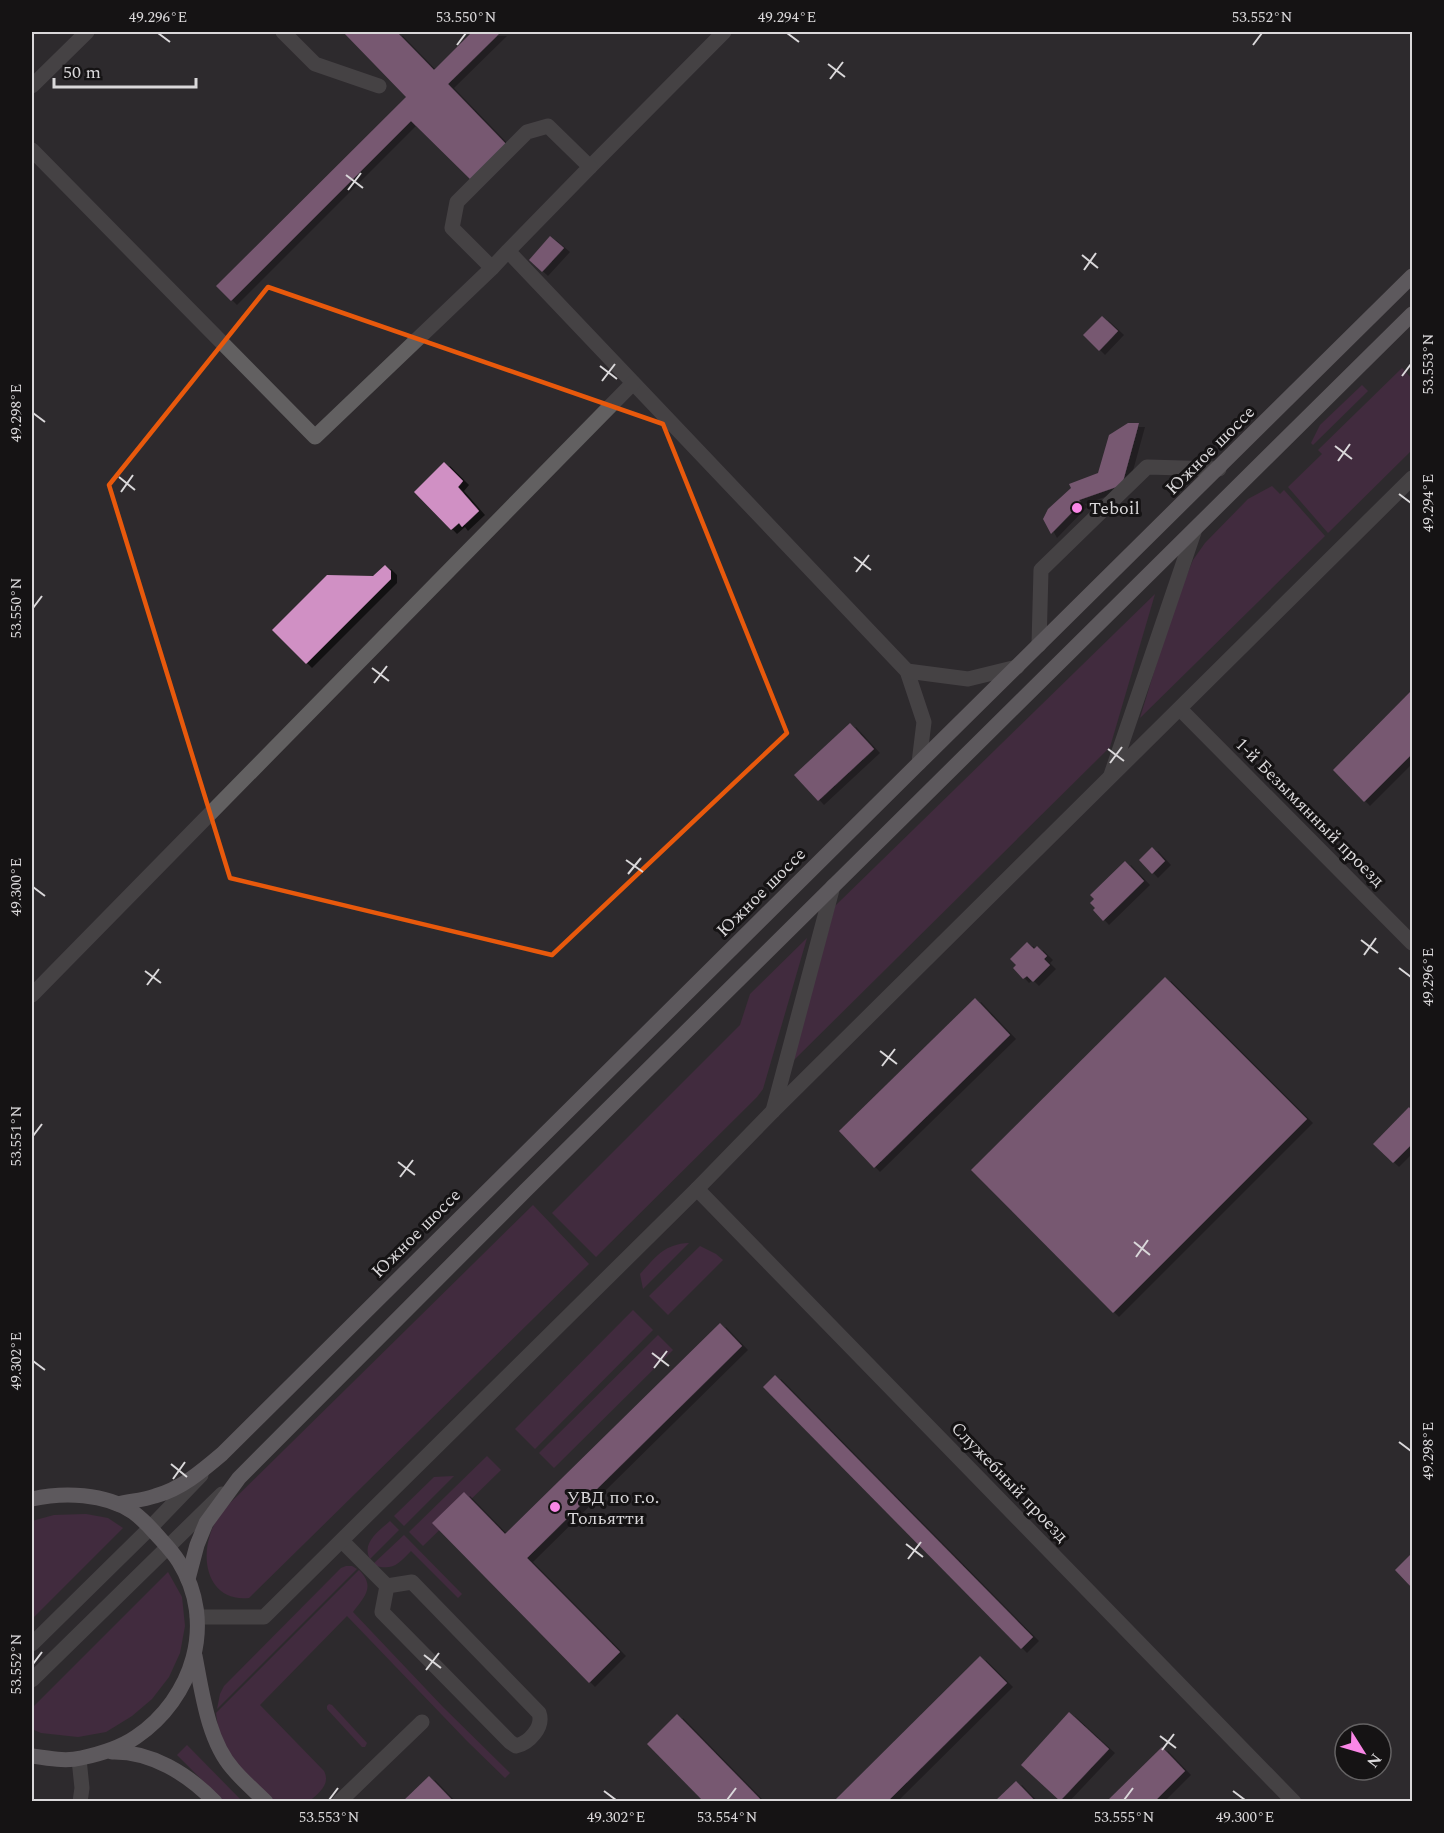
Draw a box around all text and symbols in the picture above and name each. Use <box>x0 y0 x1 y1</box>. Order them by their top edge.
text: 49.296°E <box>129 6 187 29</box>
text: 53.550°N <box>436 6 496 29</box>
text: 49.294°E <box>758 6 816 29</box>
text: 53.552°N <box>1232 6 1292 29</box>
scale bar <box>54 51 196 89</box>
text: 50 m <box>63 59 101 86</box>
text: 53.553°N <box>1417 334 1440 394</box>
text: 49.298°E <box>5 384 28 442</box>
street label: Южное шоссе <box>1159 399 1261 501</box>
text: 49.294°E <box>1417 474 1440 532</box>
place label: Teboil <box>1089 495 1140 522</box>
marker: Teboil <box>1070 501 1084 515</box>
text: 53.550°N <box>5 578 28 638</box>
street label: 1-й Безымянный проезд <box>1229 731 1391 893</box>
street label: Южное шоссе <box>710 841 812 943</box>
text: 49.300°E <box>5 858 28 916</box>
text: 49.296°E <box>1417 948 1440 1006</box>
text: 53.551°N <box>5 1106 28 1166</box>
street label: Южное шоссе <box>365 1182 467 1284</box>
text: 49.302°E <box>5 1332 28 1390</box>
street label: Служебный проезд <box>945 1416 1075 1549</box>
text: 49.298°E <box>1417 1422 1440 1480</box>
place label: УВД по г.о. Тольятти <box>567 1484 659 1532</box>
marker: УВД по г.о. Тольятти <box>548 1500 562 1514</box>
text: 53.552°N <box>5 1634 28 1694</box>
north arrow <box>1333 1722 1393 1782</box>
text: N <box>1361 1748 1388 1773</box>
text: 53.553°N <box>299 1806 359 1829</box>
text: 49.302°E <box>587 1806 645 1829</box>
text: 53.554°N <box>697 1806 757 1829</box>
text: 53.555°N <box>1094 1806 1154 1829</box>
text: 49.300°E <box>1216 1806 1274 1829</box>

